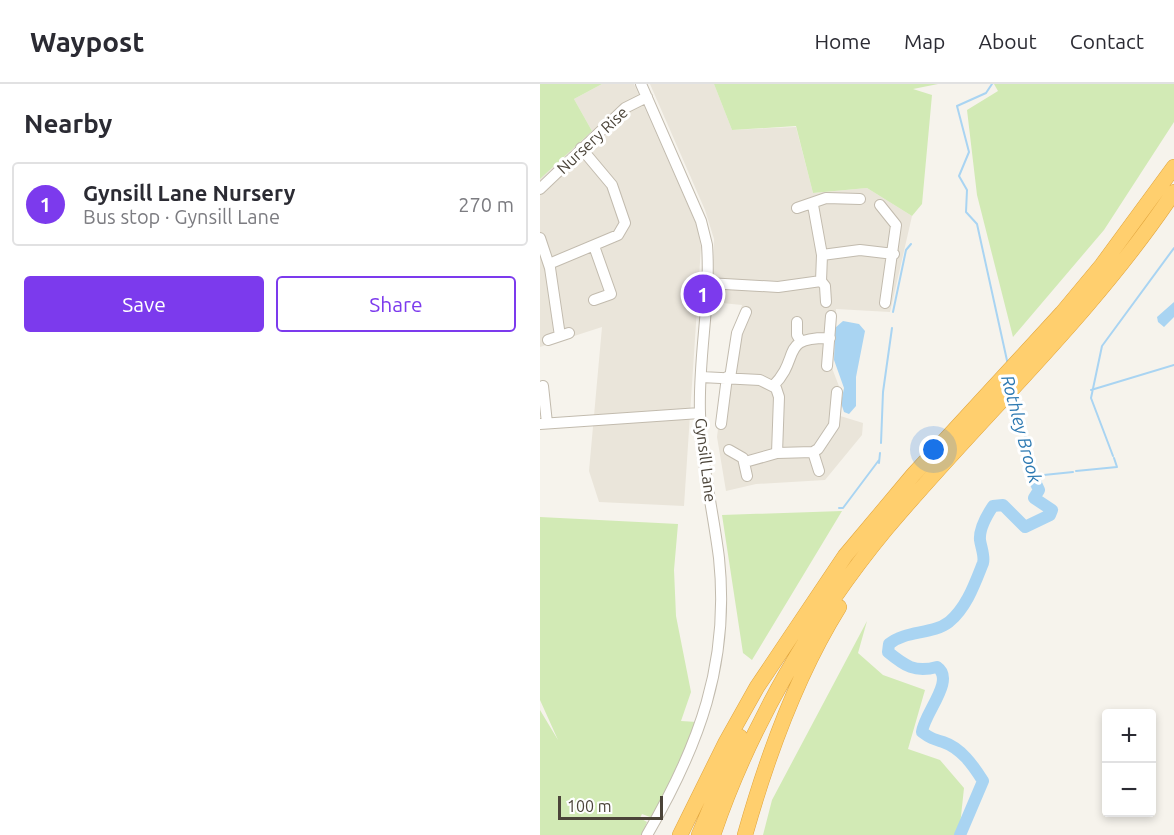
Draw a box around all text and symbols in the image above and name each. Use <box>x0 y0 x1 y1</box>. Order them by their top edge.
text: Waypost <box>30 26 144 57</box>
text: Home <box>814 29 871 53</box>
text: Map <box>904 29 945 53</box>
text: About <box>978 29 1037 53</box>
text: Contact <box>1070 29 1144 53</box>
street label: Nursery Rise <box>553 103 631 177</box>
text: Nearby <box>24 109 112 138</box>
text: Gynsill Lane Nursery <box>83 180 295 205</box>
text: 1 <box>40 193 51 216</box>
text: 270 m <box>458 193 514 216</box>
text: Bus stop · Gynsill Lane <box>83 205 280 228</box>
pin: 1 <box>684 272 722 316</box>
button: Save <box>24 276 264 332</box>
button: Share <box>276 276 516 332</box>
water label: Rothley Brook <box>998 373 1046 486</box>
street label: Gynsill Lane <box>692 417 720 503</box>
your location <box>919 435 948 464</box>
map controls <box>1102 709 1156 817</box>
button: + <box>1102 709 1156 763</box>
button: − <box>1102 763 1156 817</box>
scale bar <box>558 793 663 820</box>
text: 100 m <box>567 797 612 815</box>

